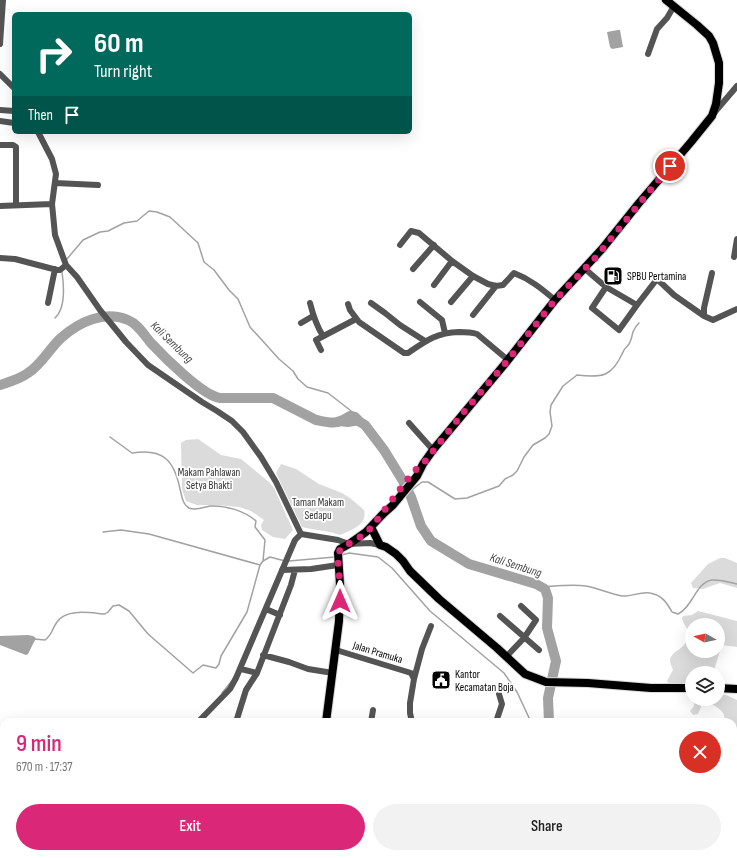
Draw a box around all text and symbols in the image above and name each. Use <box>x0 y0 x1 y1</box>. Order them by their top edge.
text: 60 m <box>94 27 143 60</box>
icon: right <box>28 28 80 80</box>
text: Turn right <box>94 61 152 82</box>
icon: arrive <box>61 104 83 126</box>
text: Then <box>28 106 53 125</box>
pin <box>653 149 687 183</box>
icon: arrive <box>659 155 681 177</box>
fuel station icon: SPBU Pertamina <box>602 265 624 287</box>
place label: SPBU Pertamina <box>627 270 686 283</box>
water label: Kali Sembung <box>147 318 196 366</box>
park label: Makam Pahlawan Setya Bhakti <box>178 466 241 492</box>
park label: Taman Makam Sedapu <box>292 496 344 522</box>
water label: Kali Sembung <box>488 550 544 581</box>
position arrow <box>319 580 361 622</box>
north arrow <box>685 618 725 658</box>
map controls <box>685 618 725 706</box>
street label: Jalan Pramuka <box>351 638 404 666</box>
button: layers <box>685 666 725 706</box>
place label: Kantor Kecamatan Boja <box>455 668 514 694</box>
public building icon: Kantor Kecamatan Boja <box>430 669 452 691</box>
text: 9 min <box>16 729 62 758</box>
button: close <box>679 731 721 773</box>
text: 670 m · 17:37 <box>16 759 73 775</box>
button: Exit <box>16 804 365 850</box>
button: Share <box>373 804 721 850</box>

